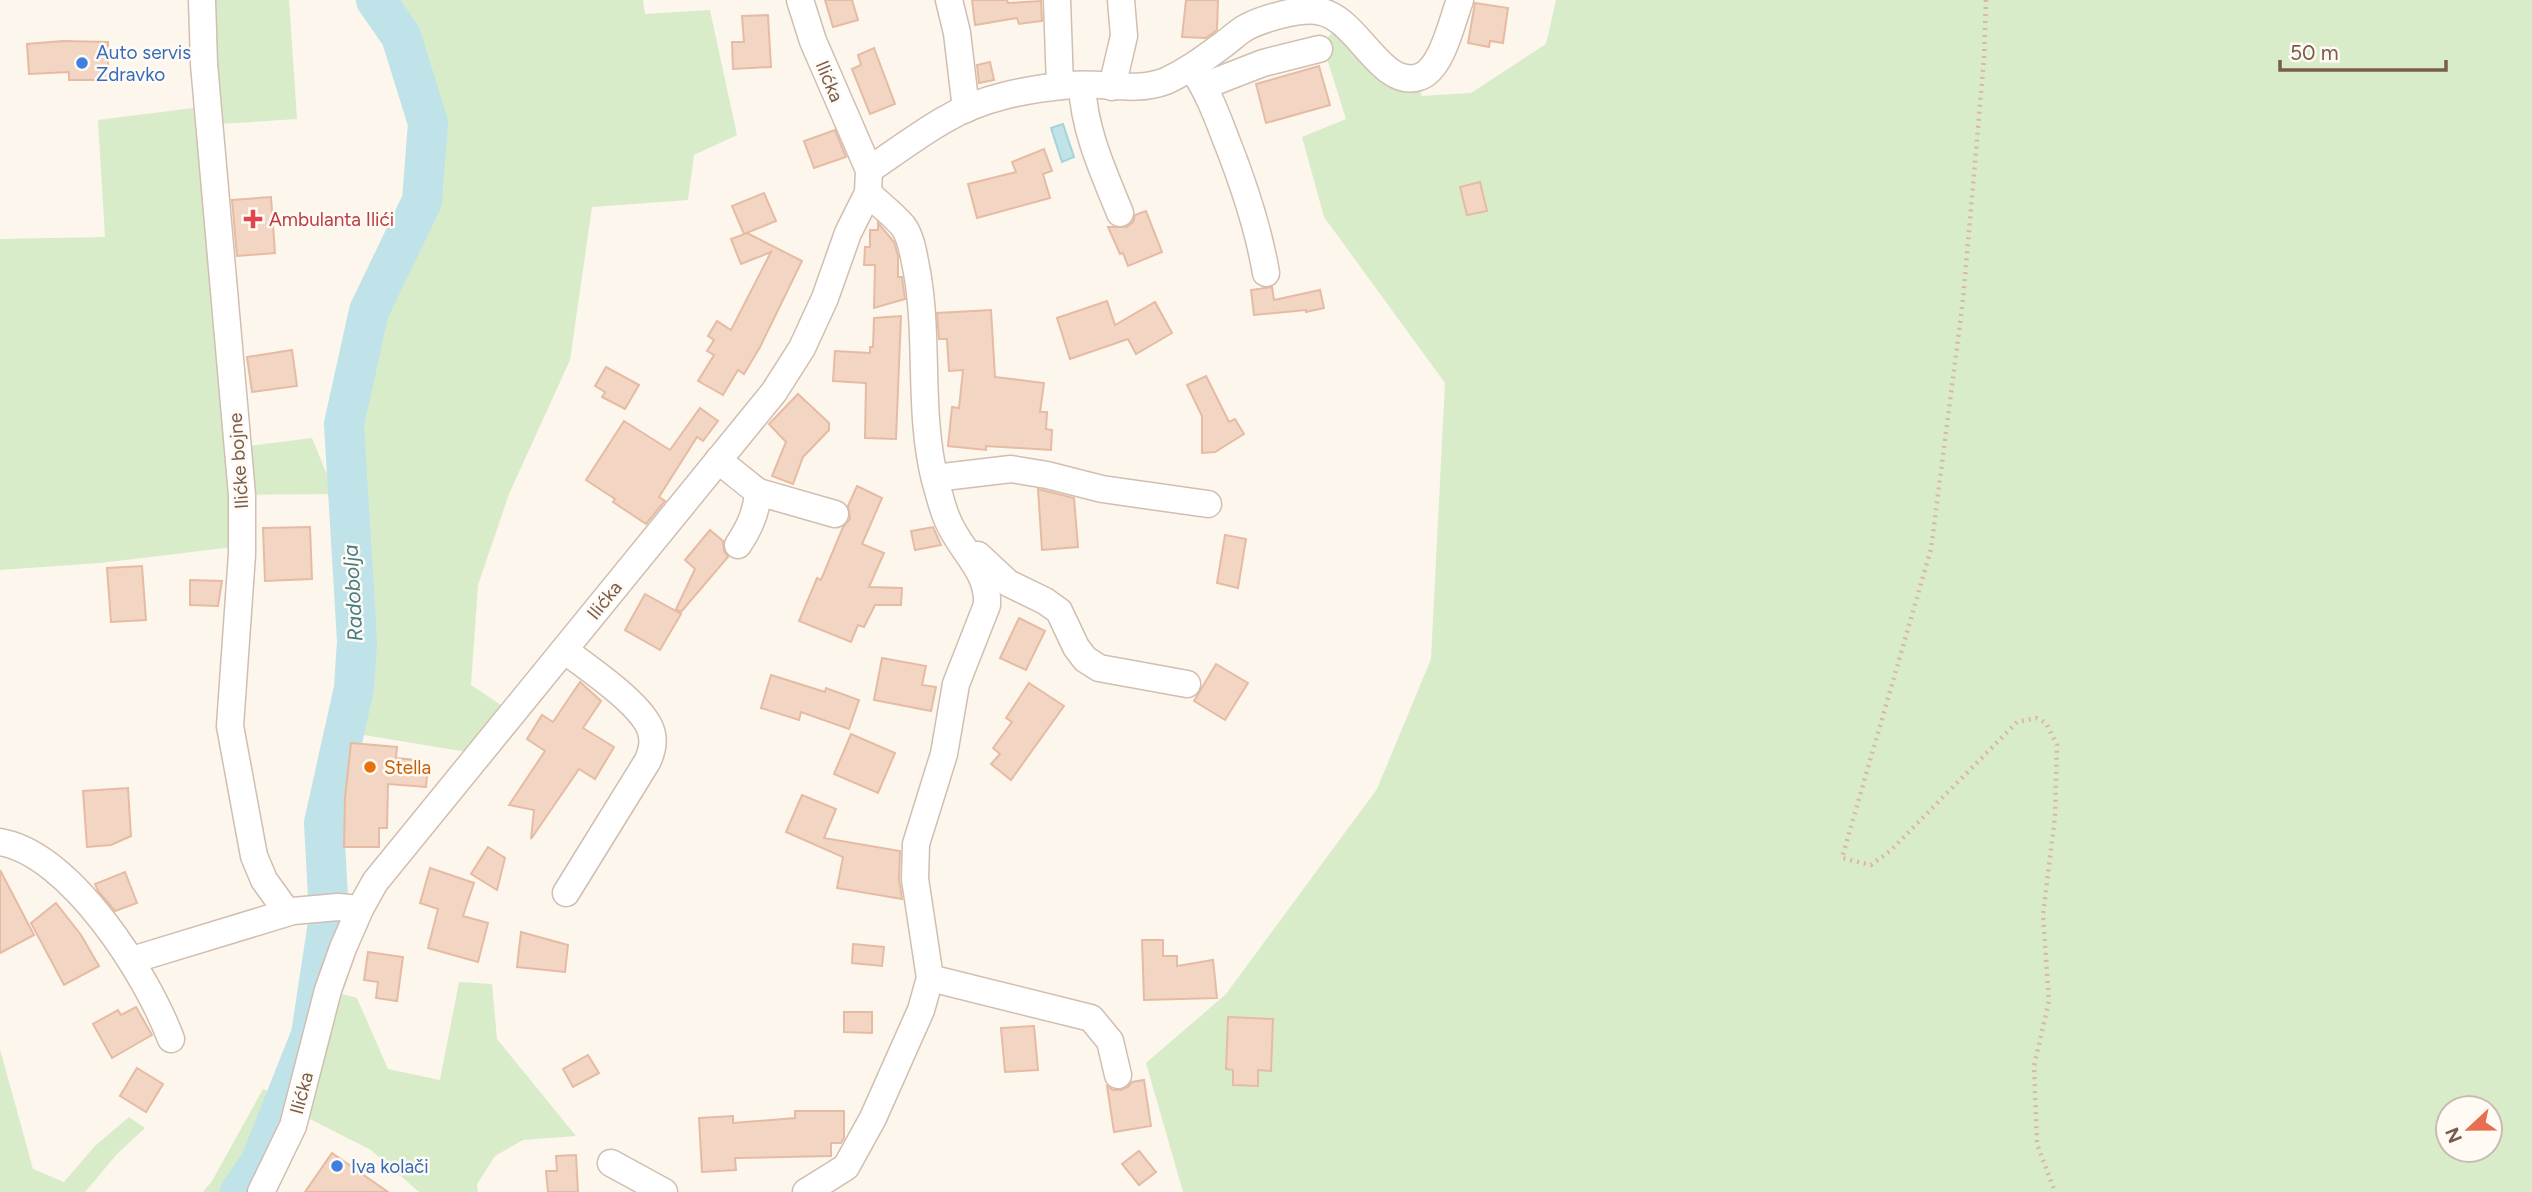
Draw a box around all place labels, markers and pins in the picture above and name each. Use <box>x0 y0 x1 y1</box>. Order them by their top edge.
place label: Auto servis Zdravko <box>96 41 191 86</box>
marker: Auto servis Zdravko <box>74 55 90 71</box>
place label: Ambulanta Ilići <box>269 208 394 231</box>
marker: Ambulanta Ilići <box>243 209 263 229</box>
place label: Stella <box>384 756 431 779</box>
marker: Stella <box>362 759 378 775</box>
place label: Iva kolači <box>351 1155 429 1178</box>
marker: Iva kolači <box>329 1158 345 1174</box>

